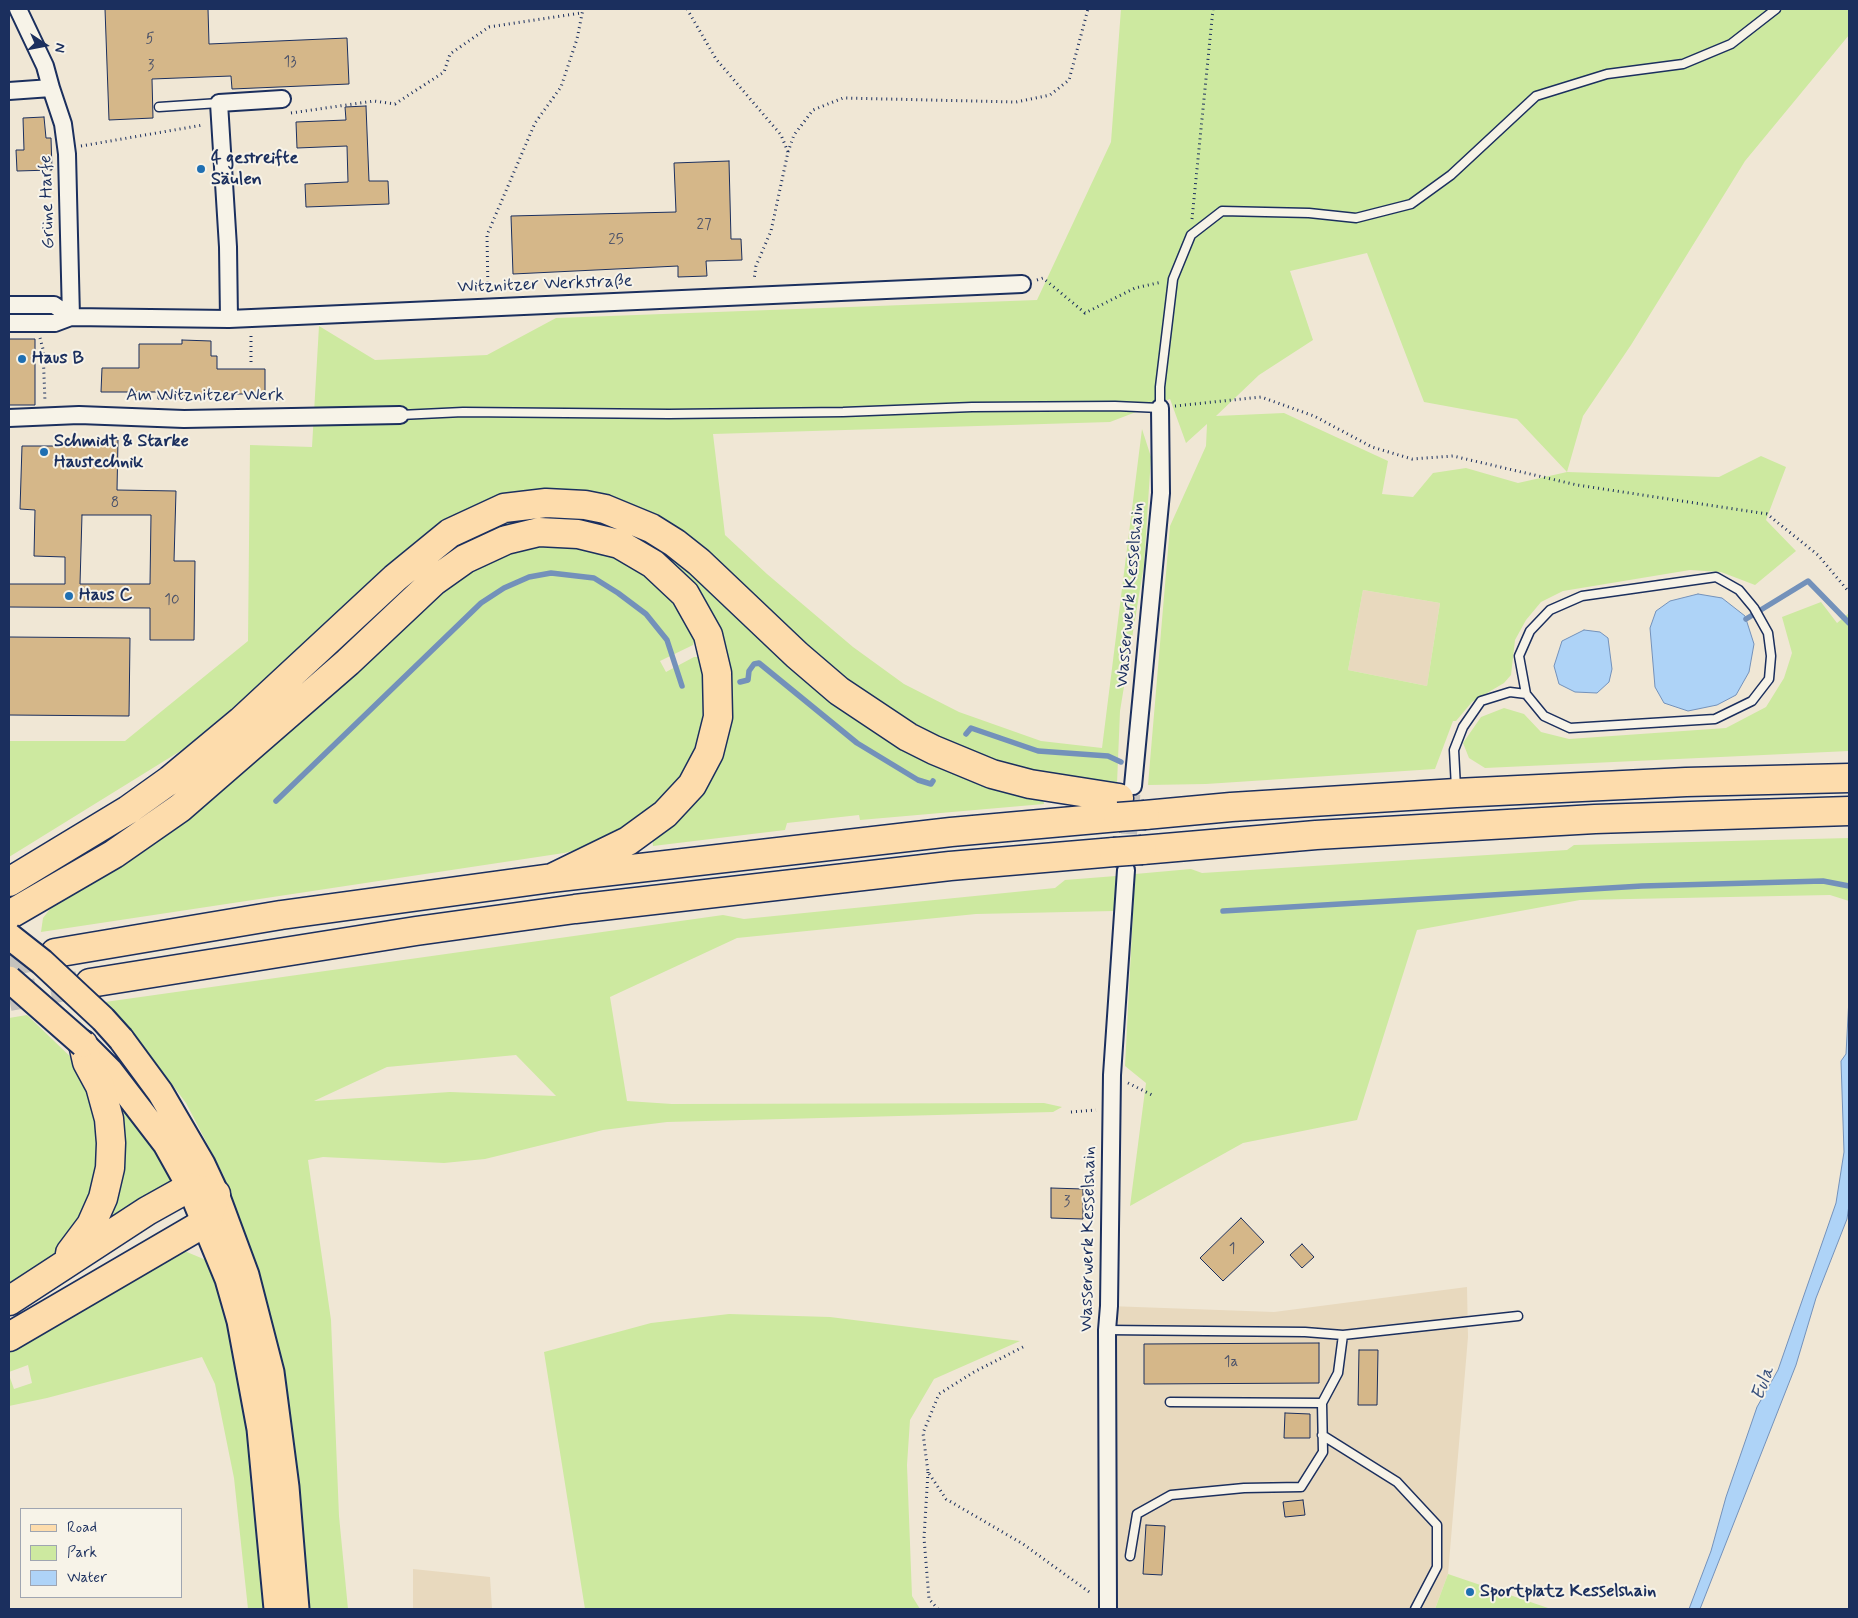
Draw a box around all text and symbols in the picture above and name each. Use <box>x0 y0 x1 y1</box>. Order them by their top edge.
north arrow <box>20 20 70 70</box>
house number: 5 <box>146 31 154 49</box>
text: N <box>50 42 69 54</box>
house number: 13 <box>283 54 297 72</box>
house number: 3 <box>148 58 154 76</box>
place label: 4 gestreifte Säulen <box>211 148 298 190</box>
street label: Grüne Harfe <box>36 155 60 249</box>
marker: 4 gestreifte Säulen <box>195 163 207 175</box>
house number: 27 <box>697 217 711 235</box>
house number: 25 <box>608 232 624 250</box>
street label: Witznitzer Werkstraße <box>457 271 633 299</box>
place label: Haus B <box>32 348 84 370</box>
marker: Haus B <box>16 353 28 365</box>
street label: Am Witznitzer Werk <box>126 385 284 407</box>
place label: Schmidt & Starke Haustechnik <box>54 431 189 474</box>
marker: Schmidt & Starke Haustechnik <box>38 446 50 458</box>
house number: 8 <box>111 495 119 513</box>
street label: Wasserwerk Kesselshain <box>1112 501 1150 689</box>
place label: Haus C <box>79 585 132 607</box>
marker: Haus C <box>63 590 75 602</box>
house number: 10 <box>164 592 180 610</box>
street label: Wasserwerk Kesselshain <box>1077 1146 1101 1332</box>
house number: 3 <box>1064 1194 1070 1212</box>
house number: 1 <box>1229 1241 1235 1259</box>
house number: 1a <box>1224 1354 1238 1372</box>
water label: Eula <box>1747 1364 1781 1404</box>
legend <box>20 1508 182 1598</box>
text: Road <box>67 1518 97 1538</box>
text: Park <box>67 1543 97 1563</box>
text: Water <box>67 1568 107 1588</box>
place label: Sportplatz Kesselshain <box>1480 1581 1656 1603</box>
marker: Sportplatz Kesselshain <box>1464 1586 1476 1598</box>

